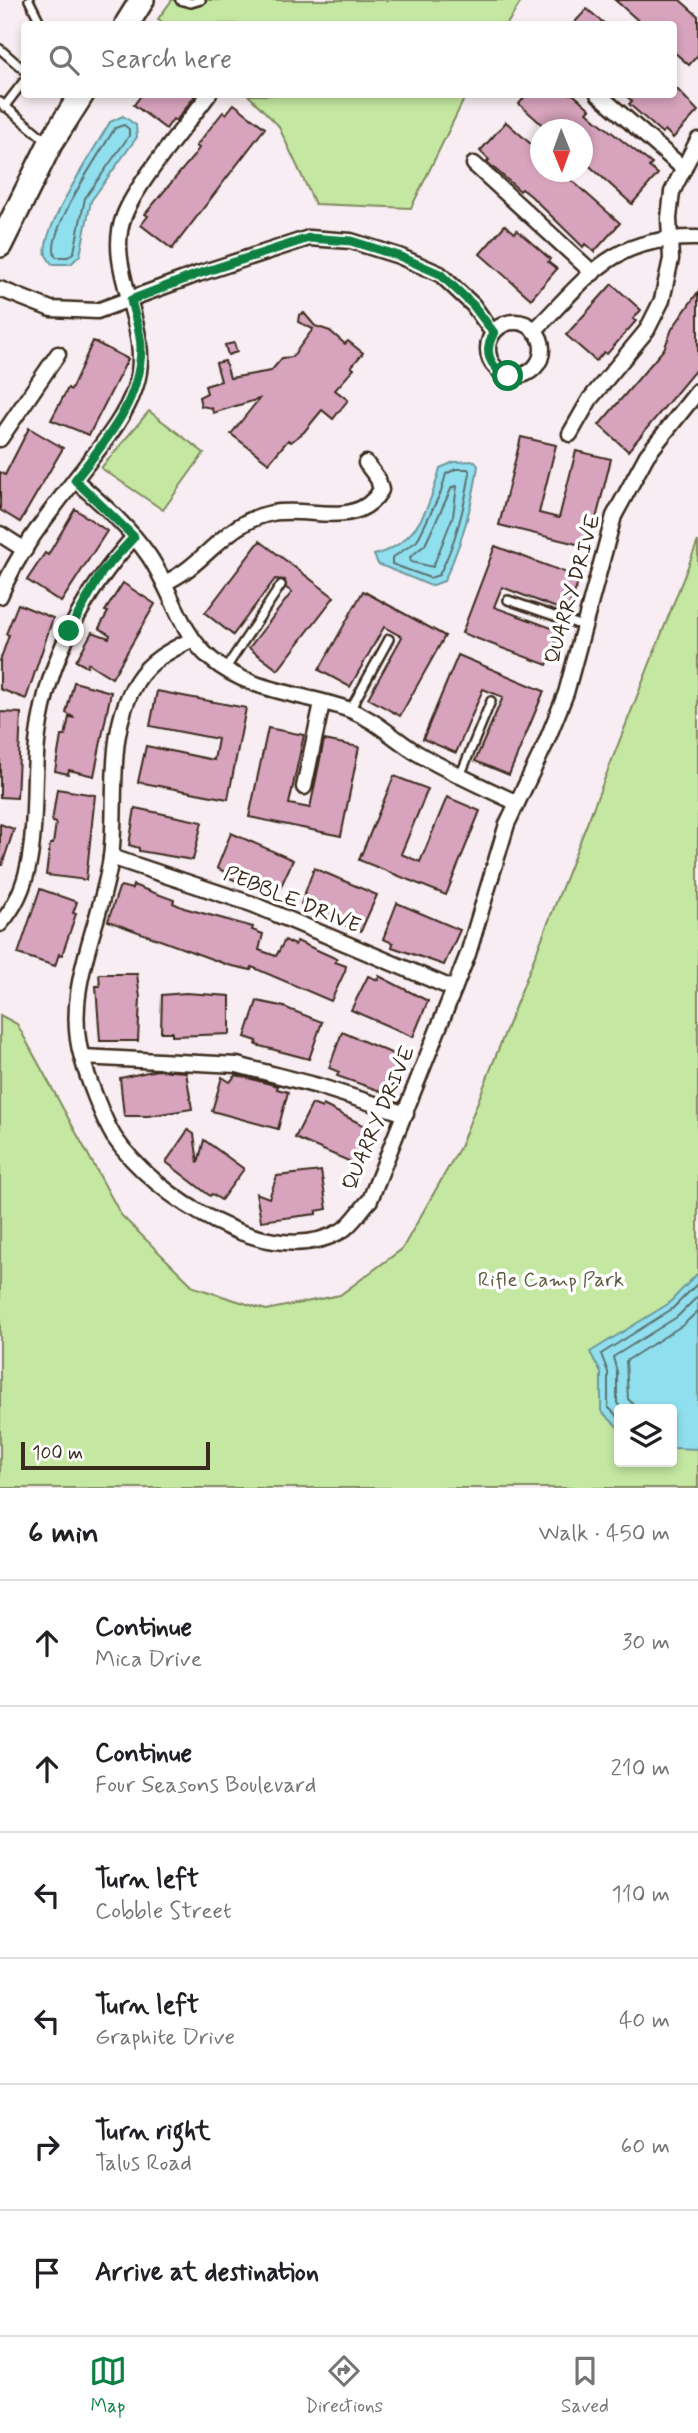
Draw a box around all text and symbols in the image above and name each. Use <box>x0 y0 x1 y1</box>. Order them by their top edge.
search box <box>21 21 677 98</box>
icon: search <box>45 41 83 79</box>
text: Search here <box>101 43 232 77</box>
north arrow <box>530 119 593 182</box>
route start <box>492 360 523 391</box>
street label: QUARRY DRIVE <box>538 511 608 667</box>
route end <box>53 615 84 646</box>
street label: PEBBLE DRIVE <box>219 860 365 940</box>
street label: QUARRY DRIVE <box>336 1041 422 1195</box>
park label: Rifle Camp Park <box>478 1266 624 1294</box>
map controls <box>614 1404 677 1467</box>
button: layers <box>614 1404 677 1467</box>
scale bar <box>21 1439 210 1471</box>
text: 100 m <box>32 1441 83 1466</box>
text: 6 min <box>28 1514 99 1553</box>
text: Walk · 450 m <box>539 1519 670 1549</box>
text: Continue <box>95 1611 192 1645</box>
icon: ahead <box>28 1624 66 1662</box>
text: 30 m <box>622 1628 670 1658</box>
text: Mica Drive <box>95 1645 202 1675</box>
text: Continue <box>95 1737 192 1771</box>
icon: ahead <box>28 1750 66 1788</box>
text: 210 m <box>610 1754 670 1784</box>
text: Four Seasons Boulevard <box>95 1771 316 1801</box>
text: Turn left <box>95 1863 199 1897</box>
icon: left <box>28 1876 66 1914</box>
text: 110 m <box>611 1880 670 1910</box>
text: Cobble Street <box>95 1897 231 1927</box>
text: Turn left <box>95 1989 199 2023</box>
icon: left <box>28 2002 66 2040</box>
text: 40 m <box>619 2006 670 2036</box>
text: Graphite Drive <box>95 2023 235 2053</box>
text: Turn right <box>95 2115 211 2149</box>
icon: right <box>28 2128 66 2166</box>
text: 60 m <box>621 2132 670 2162</box>
text: Talus Road <box>95 2149 192 2179</box>
icon: arrive <box>28 2254 66 2292</box>
text: Arrive at destination <box>95 2256 319 2290</box>
tab: Map <box>89 2352 127 2419</box>
tab: Directions <box>305 2352 383 2419</box>
tab: Saved <box>561 2352 609 2419</box>

